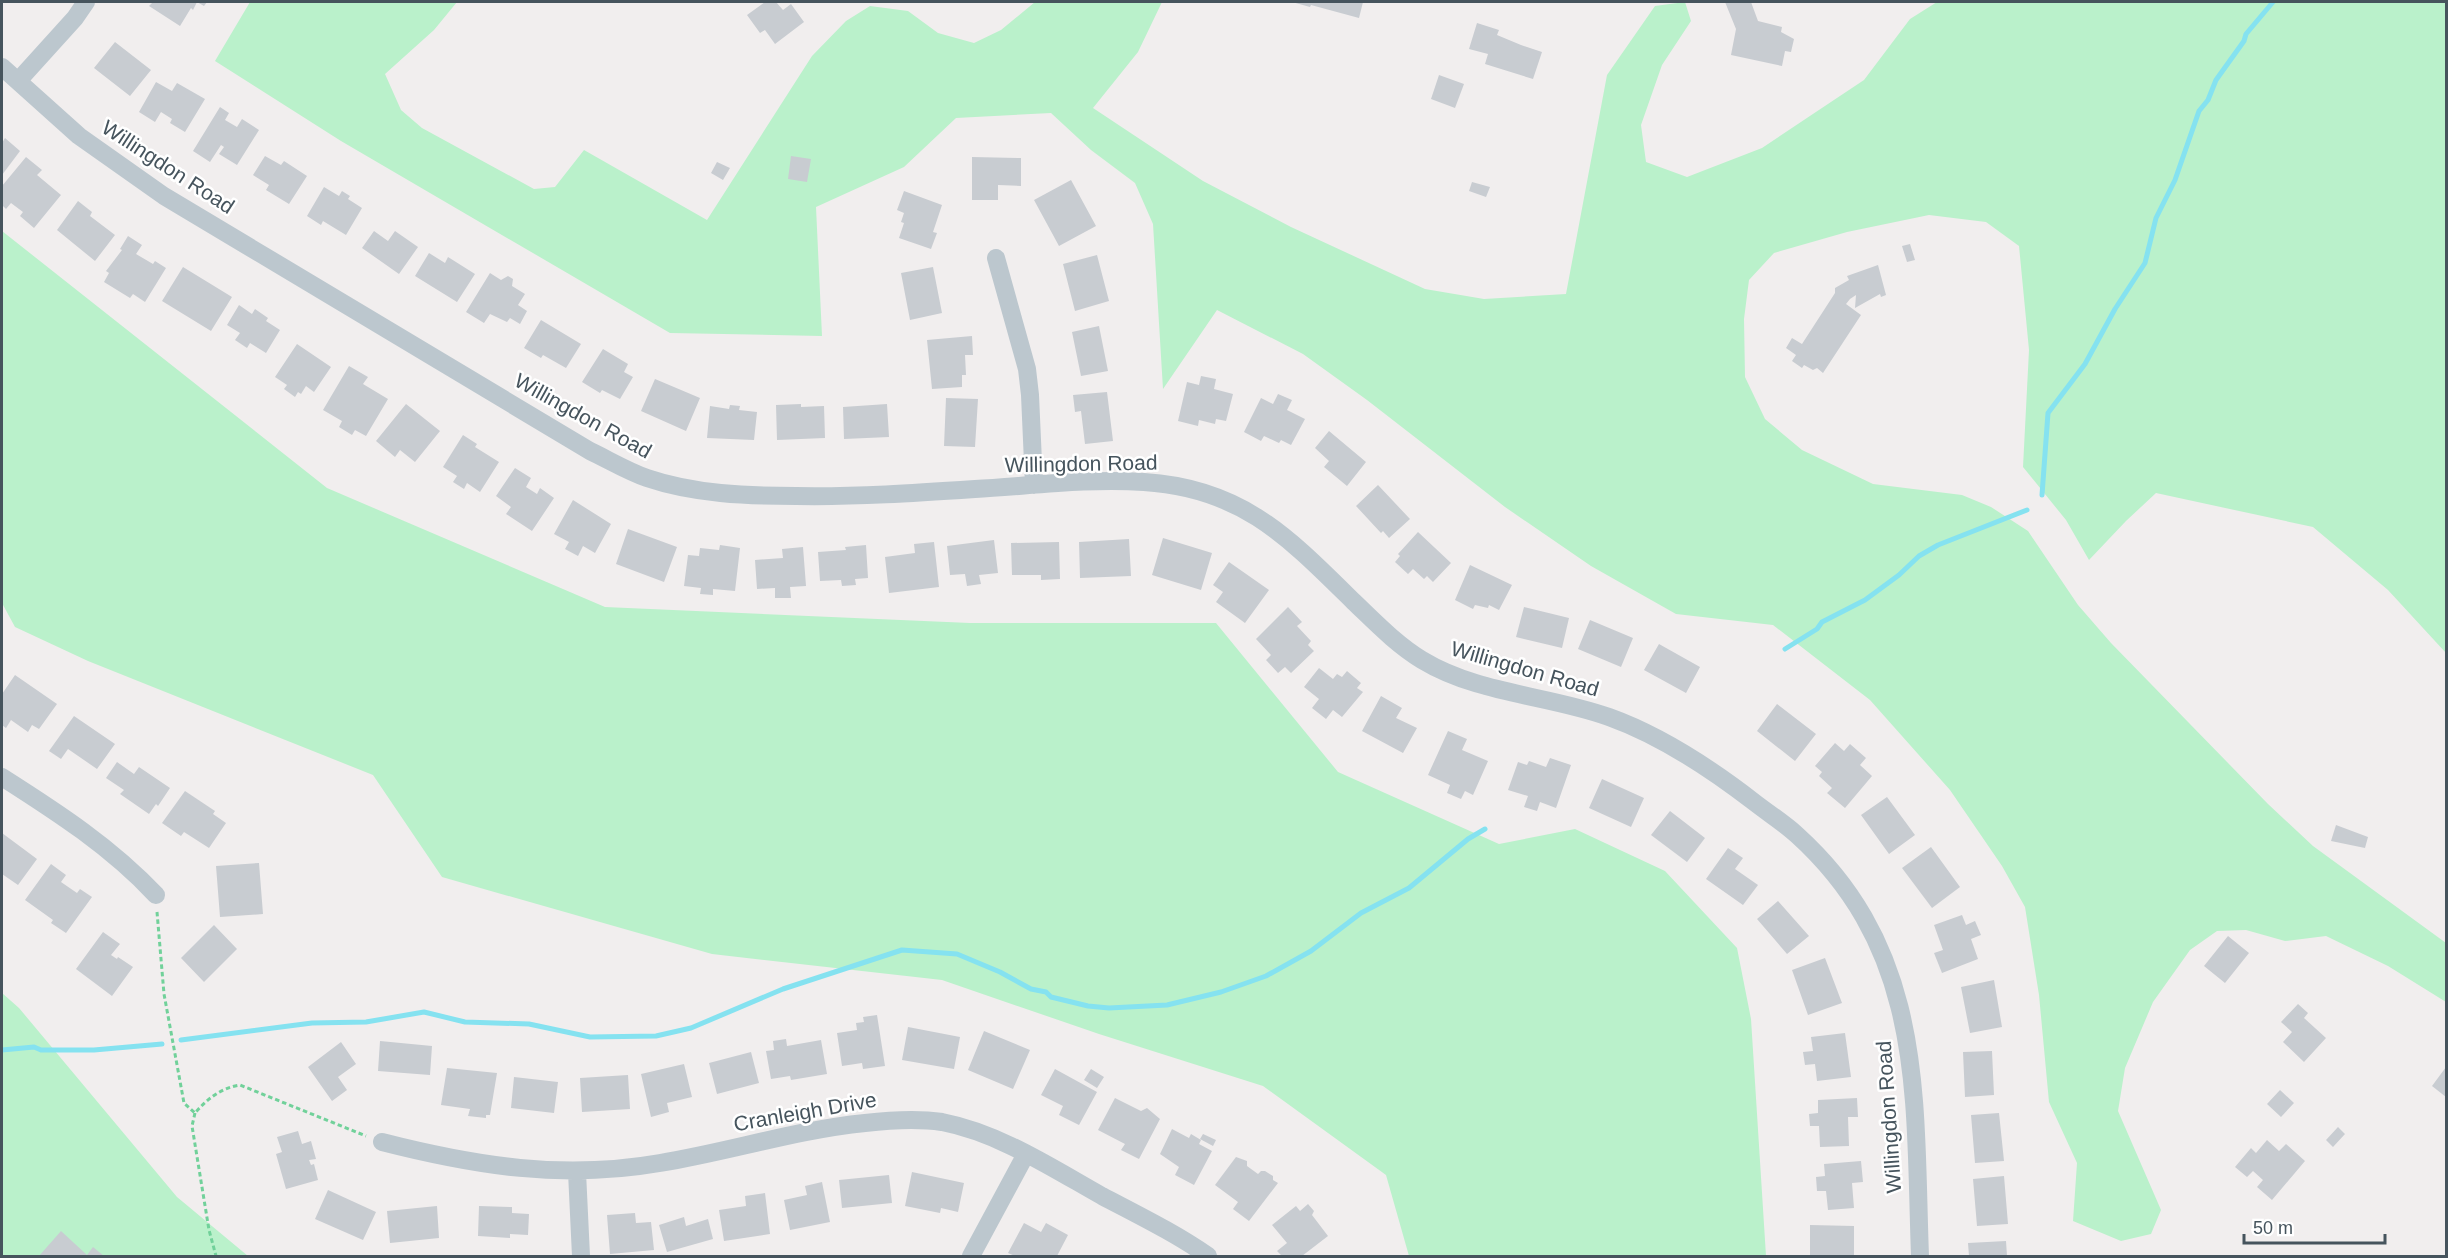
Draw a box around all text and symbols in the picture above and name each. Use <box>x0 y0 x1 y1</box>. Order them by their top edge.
street label: Willingdon Road <box>98 115 239 218</box>
street label: Willingdon Road <box>511 368 656 463</box>
street label: Willingdon Road <box>1004 451 1158 476</box>
street label: Willingdon Road <box>1448 636 1602 701</box>
street label: Willingdon Road <box>1872 1040 1905 1194</box>
street label: Cranleigh Drive <box>732 1088 878 1135</box>
scale bar <box>2244 1207 2385 1245</box>
text: 50 m <box>2253 1218 2293 1238</box>

